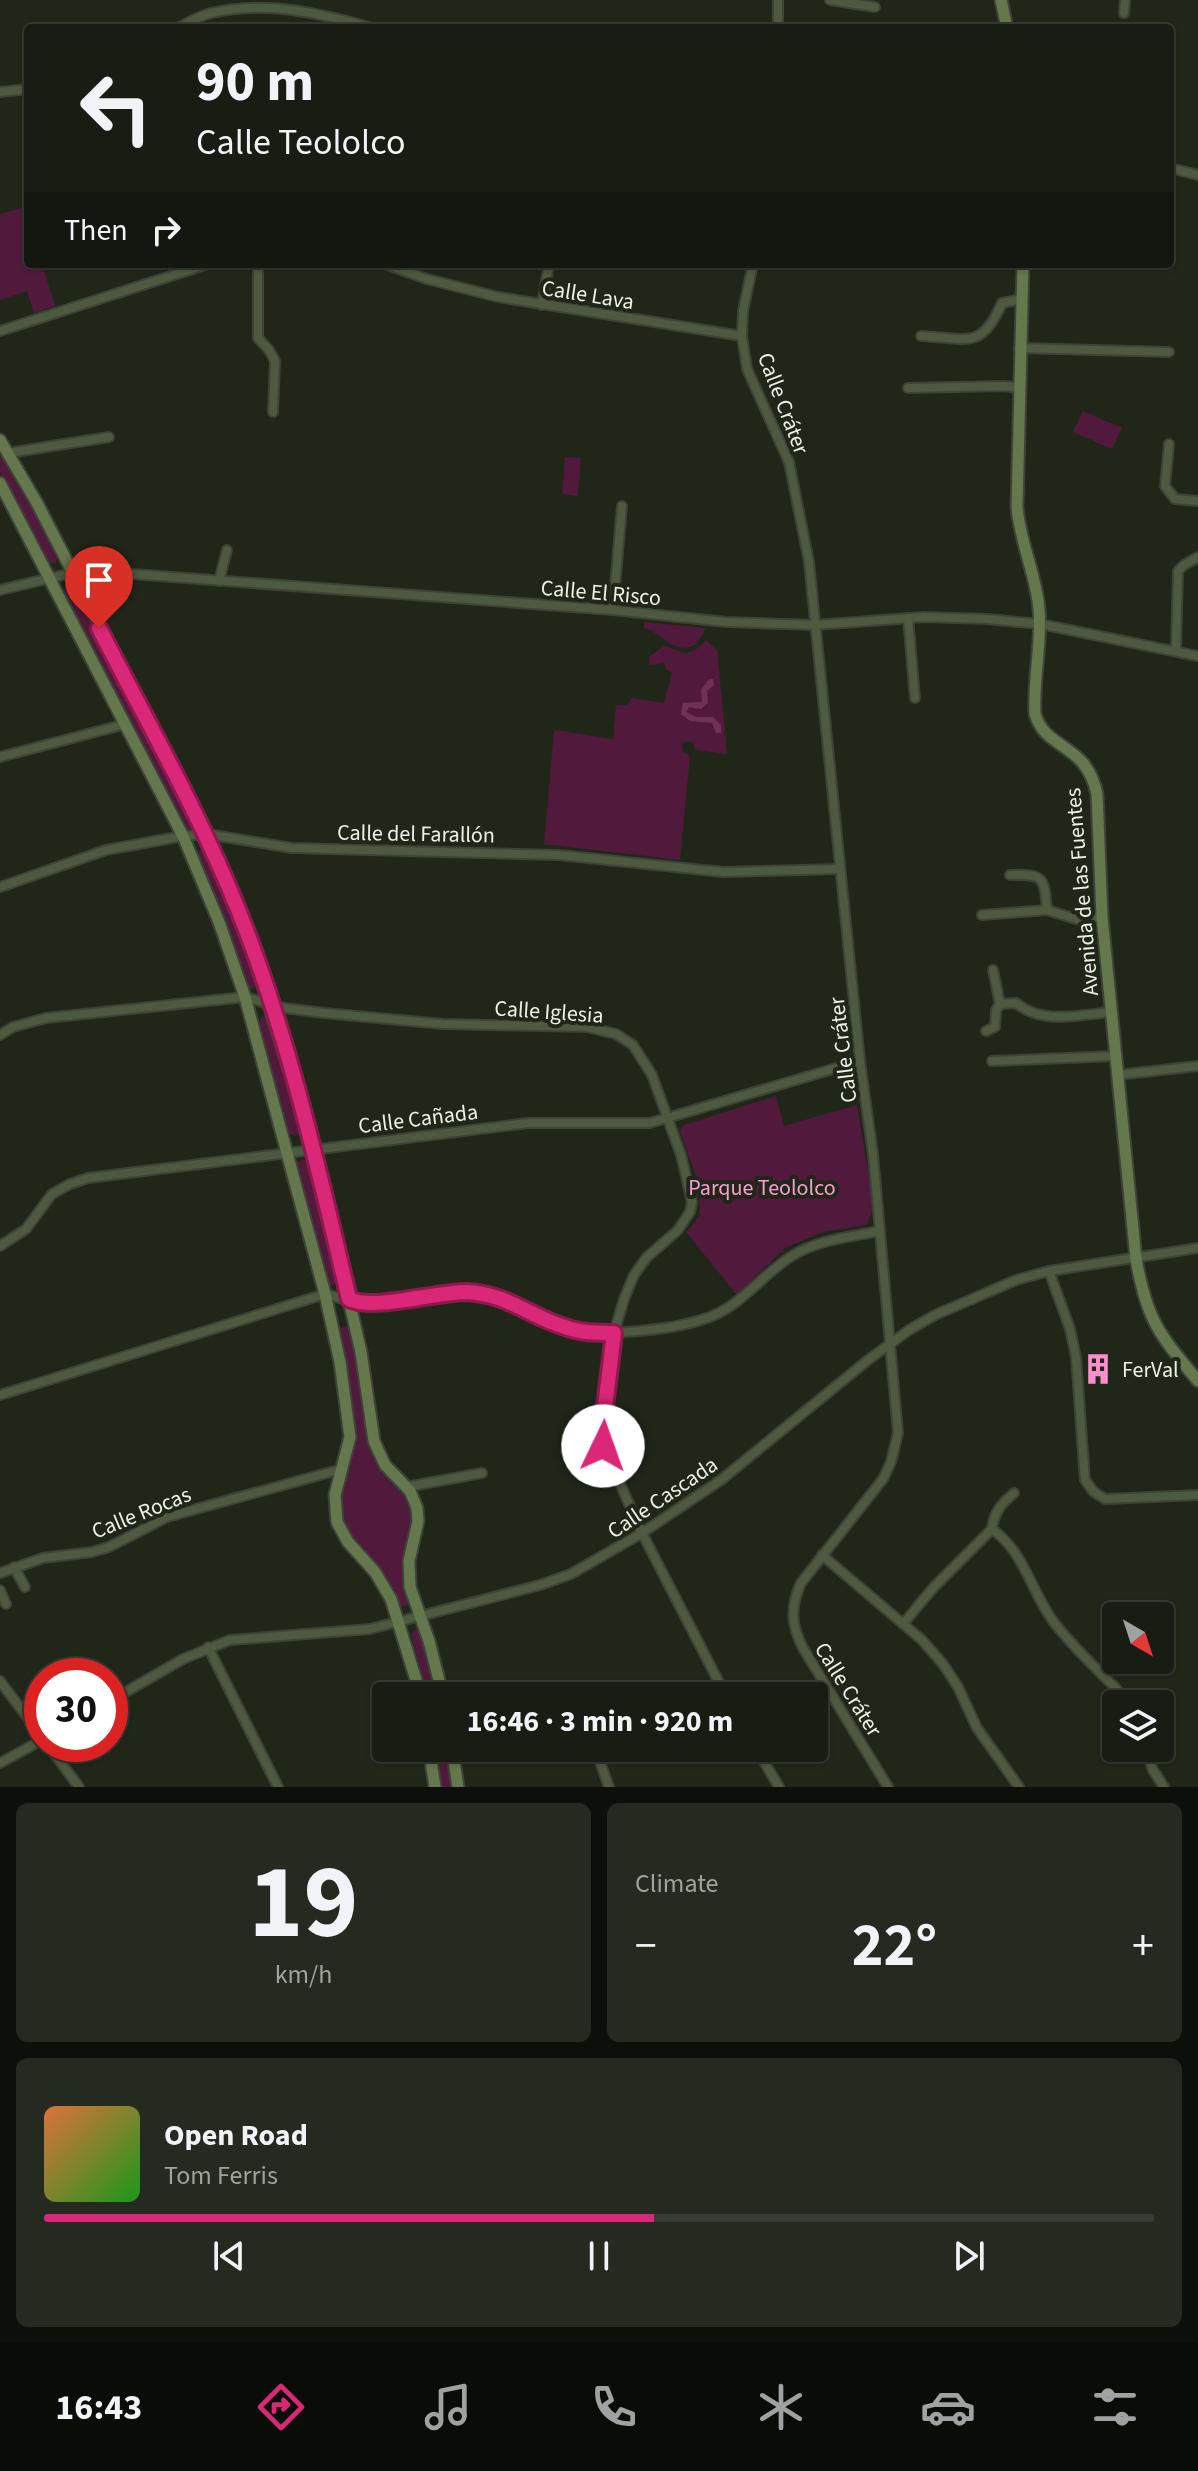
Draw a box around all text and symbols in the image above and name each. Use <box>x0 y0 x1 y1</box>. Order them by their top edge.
text: 90 m <box>196 43 314 122</box>
icon: left <box>64 56 168 160</box>
text: Calle Teololco <box>196 117 405 168</box>
icon: right <box>144 208 188 252</box>
text: Then <box>64 209 128 252</box>
street label: Calle Lava <box>539 272 636 318</box>
street label: Calle Cráter <box>749 348 817 459</box>
pin <box>65 546 133 628</box>
icon: arrive <box>77 558 121 602</box>
street label: Calle El Risco <box>540 572 662 614</box>
street label: Avenida de las Fuentes <box>1057 787 1107 997</box>
street label: Calle del Farallón <box>337 817 495 851</box>
street label: Calle Iglesia <box>493 992 605 1032</box>
street label: Calle Cráter <box>821 995 865 1105</box>
street label: Calle Cañada <box>356 1096 480 1142</box>
park label: Parque Teololco <box>688 1172 836 1204</box>
building icon: FerVal <box>1081 1352 1115 1386</box>
place label: FerVal <box>1122 1354 1179 1386</box>
position arrow <box>561 1404 645 1488</box>
street label: Calle Cascada <box>601 1449 724 1547</box>
street label: Calle Rocas <box>87 1479 196 1547</box>
north arrow <box>1102 1602 1174 1674</box>
map controls <box>1102 1602 1174 1762</box>
street label: Calle Cráter <box>806 1636 890 1743</box>
speed limit sign: 30 <box>24 1658 128 1762</box>
button: layers <box>1102 1690 1174 1762</box>
text: 16:46 · 3 min · 920 m <box>467 1700 733 1743</box>
text: 19 <box>249 1830 358 1978</box>
text: Climate <box>635 1865 719 1902</box>
text: 22° <box>852 1904 937 1989</box>
text: − <box>635 1915 657 1978</box>
text: + <box>1132 1915 1154 1978</box>
text: km/h <box>275 1956 332 1993</box>
text: Open Road <box>164 2114 308 2157</box>
text: Tom Ferris <box>164 2157 278 2194</box>
icon: previous <box>207 2234 251 2278</box>
icon: pause <box>577 2234 621 2278</box>
icon: next <box>947 2234 991 2278</box>
icon: directions <box>253 2379 309 2435</box>
icon: music <box>420 2379 476 2435</box>
icon: phone <box>586 2379 642 2435</box>
icon: climate <box>753 2379 809 2435</box>
icon: car <box>920 2379 976 2435</box>
icon: filters <box>1087 2379 1143 2435</box>
text: 16:43 <box>55 2382 142 2433</box>

